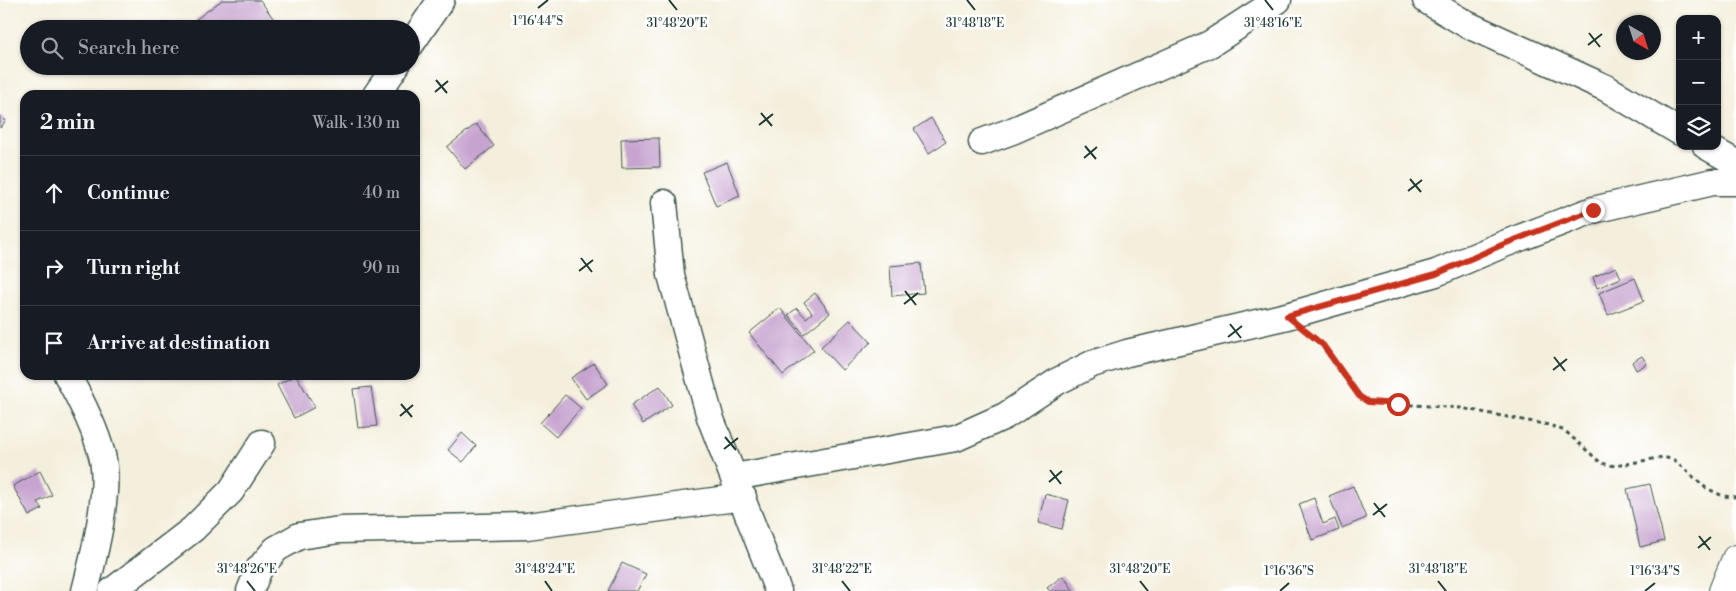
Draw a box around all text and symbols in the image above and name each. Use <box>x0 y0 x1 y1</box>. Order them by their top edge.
text: 1°16'44"S <box>513 14 563 29</box>
north arrow <box>1616 15 1661 60</box>
map controls <box>1676 15 1721 150</box>
button: + <box>1676 15 1721 60</box>
text: 31°48'20"E <box>647 16 707 31</box>
text: 31°48'18"E <box>946 16 1004 31</box>
text: 31°48'16"E <box>1244 16 1302 31</box>
search box <box>20 20 420 75</box>
icon: search <box>38 34 66 62</box>
text: Search here <box>78 36 179 60</box>
button: − <box>1676 60 1721 105</box>
button: layers <box>1676 105 1721 150</box>
text: 2 min <box>40 110 95 136</box>
text: Walk · 130 m <box>312 113 400 133</box>
icon: ahead <box>40 179 68 207</box>
text: Continue <box>87 181 170 205</box>
text: 40 m <box>363 183 400 203</box>
route end <box>1582 199 1605 222</box>
icon: right <box>40 254 68 282</box>
text: Turn right <box>87 256 180 280</box>
text: 90 m <box>362 258 400 278</box>
icon: arrive <box>40 329 68 357</box>
text: Arrive at destination <box>87 331 270 355</box>
route start <box>1387 393 1410 416</box>
text: 31°48'26"E <box>217 562 277 577</box>
text: 31°48'24"E <box>515 562 575 577</box>
text: 31°48'22"E <box>812 562 872 577</box>
text: 31°48'20"E <box>1110 562 1170 577</box>
text: 31°48'18"E <box>1409 562 1467 577</box>
text: 1°16'36"S <box>1264 564 1314 579</box>
text: 1°16'34"S <box>1630 564 1680 579</box>

